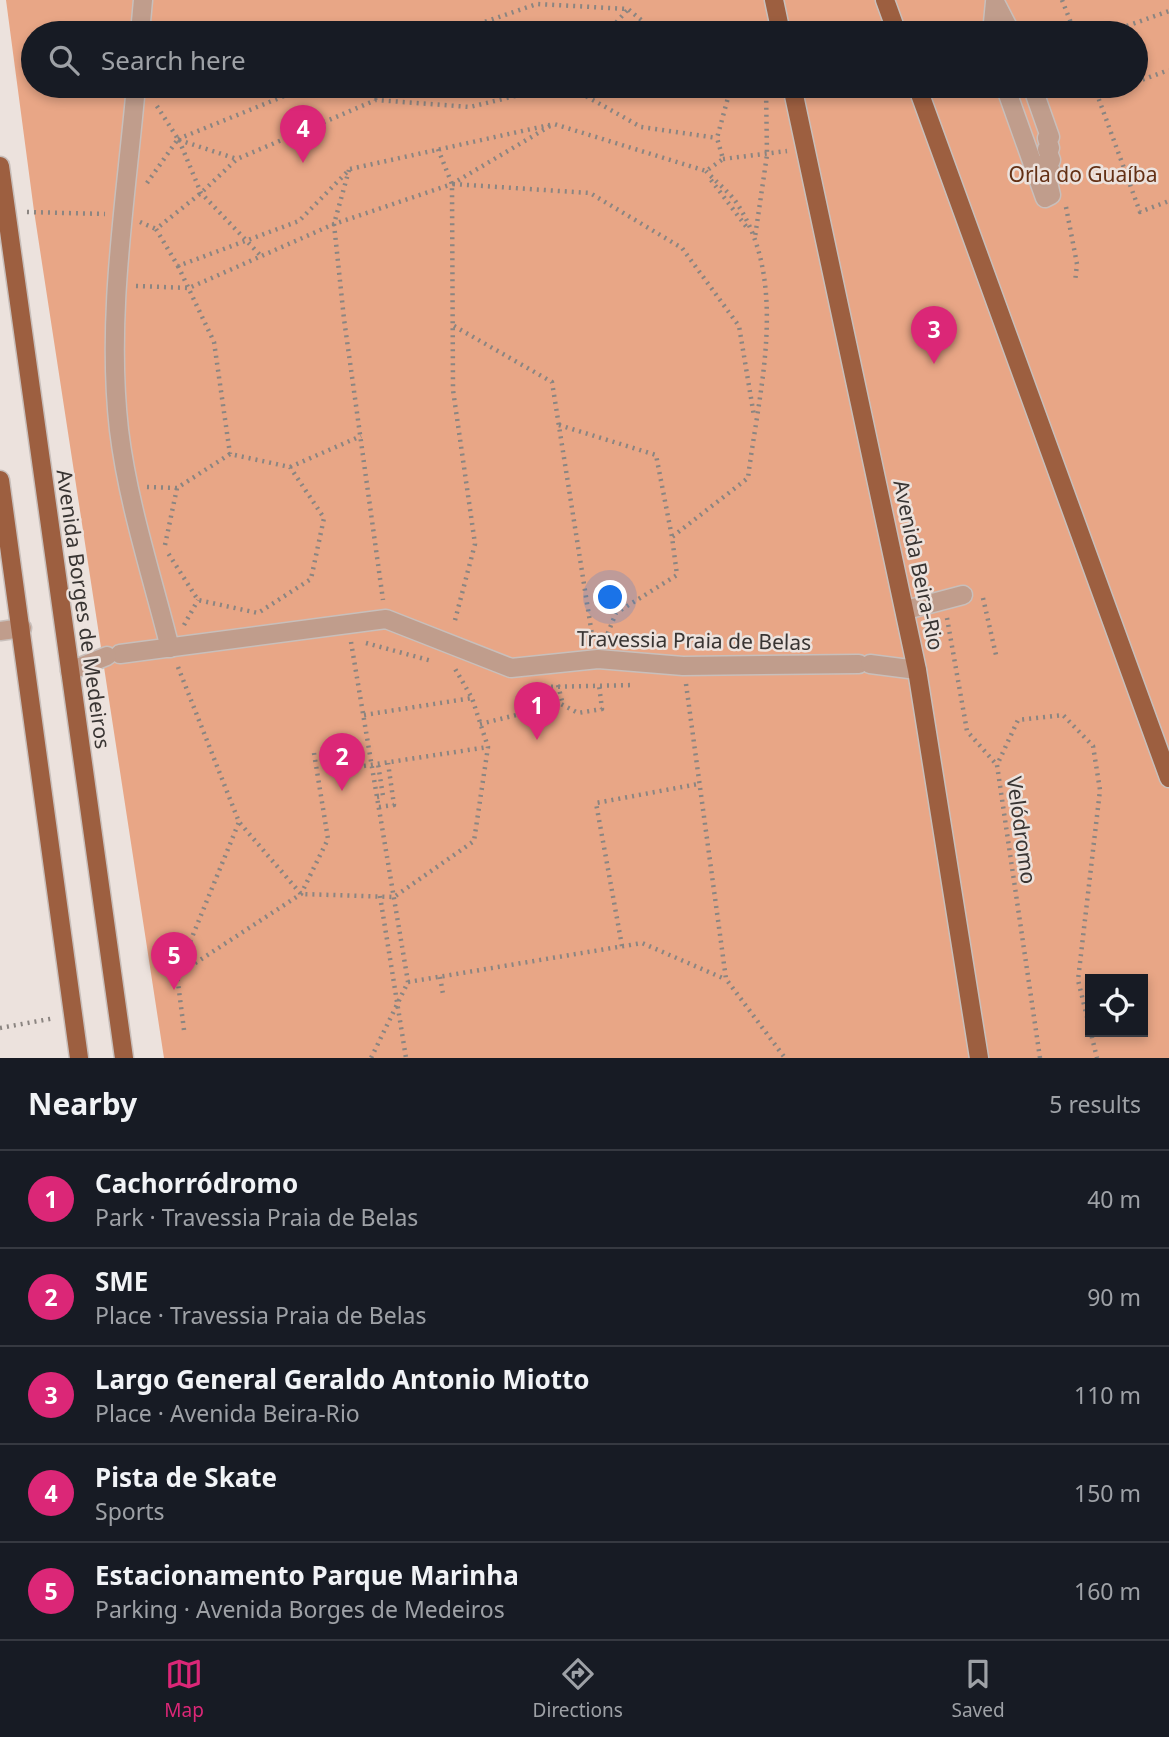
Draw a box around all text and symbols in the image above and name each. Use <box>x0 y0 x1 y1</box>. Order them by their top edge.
search box <box>21 21 1148 98</box>
icon: search <box>45 41 83 79</box>
text: Search here <box>101 42 246 78</box>
pin: 4 <box>280 105 326 163</box>
park label: Orla do Guaíba <box>1009 160 1157 188</box>
pin: 3 <box>911 306 957 364</box>
street label: Avenida Borges de Medeiros <box>51 467 117 751</box>
street label: Avenida Beira-Rio <box>887 477 951 653</box>
your location <box>593 580 627 614</box>
street label: Travessia Praia de Belas <box>577 624 811 656</box>
pin: 1 <box>514 682 560 740</box>
pin: 2 <box>319 733 365 791</box>
street label: Velódromo <box>1001 774 1043 886</box>
pin: 5 <box>151 932 197 990</box>
map controls <box>1085 974 1148 1037</box>
button: locate <box>1085 974 1148 1037</box>
text: Nearby <box>28 1083 137 1124</box>
text: 5 results <box>1049 1088 1141 1120</box>
text: Cachorródromo <box>95 1165 298 1201</box>
text: 1 <box>44 1183 58 1215</box>
text: 40 m <box>1087 1183 1141 1215</box>
text: Park · Travessia Praia de Belas <box>95 1201 418 1233</box>
text: SME <box>95 1263 148 1299</box>
text: 2 <box>44 1281 58 1313</box>
text: 90 m <box>1087 1281 1141 1313</box>
text: Place · Travessia Praia de Belas <box>95 1299 427 1331</box>
text: Largo General Geraldo Antonio Miotto <box>95 1361 590 1397</box>
text: 3 <box>44 1379 58 1411</box>
text: 110 m <box>1074 1379 1141 1411</box>
text: Place · Avenida Beira-Rio <box>95 1397 360 1429</box>
text: Pista de Skate <box>95 1459 277 1495</box>
text: 4 <box>44 1477 58 1509</box>
text: 150 m <box>1074 1477 1141 1509</box>
text: Sports <box>95 1495 165 1527</box>
text: Estacionamento Parque Marinha <box>95 1557 519 1593</box>
text: 5 <box>44 1575 58 1607</box>
text: 160 m <box>1074 1575 1141 1607</box>
text: Parking · Avenida Borges de Medeiros <box>95 1593 505 1625</box>
tab: Map <box>164 1655 204 1723</box>
tab: Directions <box>533 1655 623 1723</box>
tab: Saved <box>951 1655 1005 1723</box>

